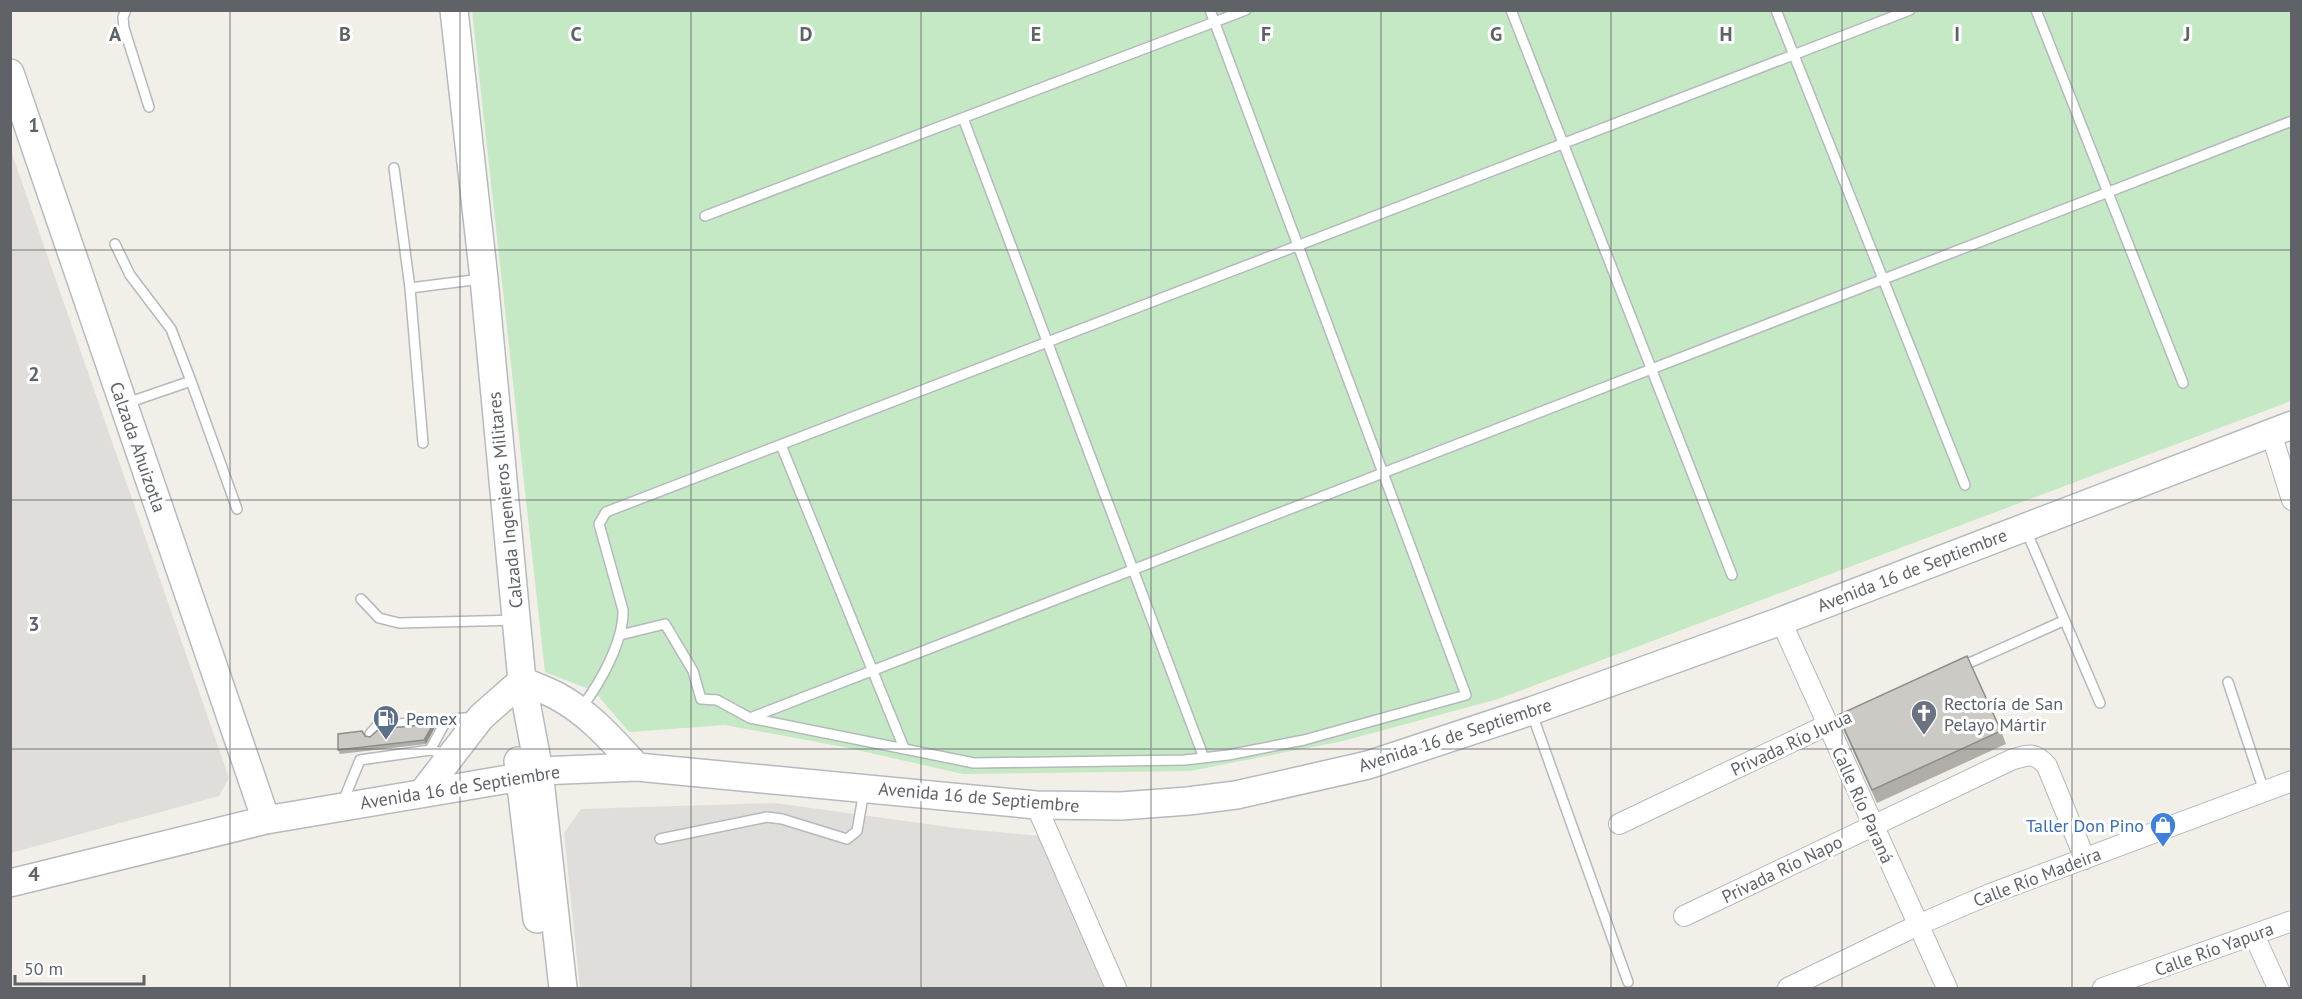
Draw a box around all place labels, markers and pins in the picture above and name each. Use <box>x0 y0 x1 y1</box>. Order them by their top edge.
place label: Rectoría de San Pelayo Mártir <box>1944 692 2063 736</box>
church icon: Rectoría de San Pelayo Mártir <box>1909 698 1939 736</box>
fuel station icon: Pemex <box>371 703 401 741</box>
place label: Pemex <box>406 707 457 730</box>
shop icon: Taller Don Pino <box>2148 810 2178 848</box>
place label: Taller Don Pino <box>2026 814 2144 837</box>

